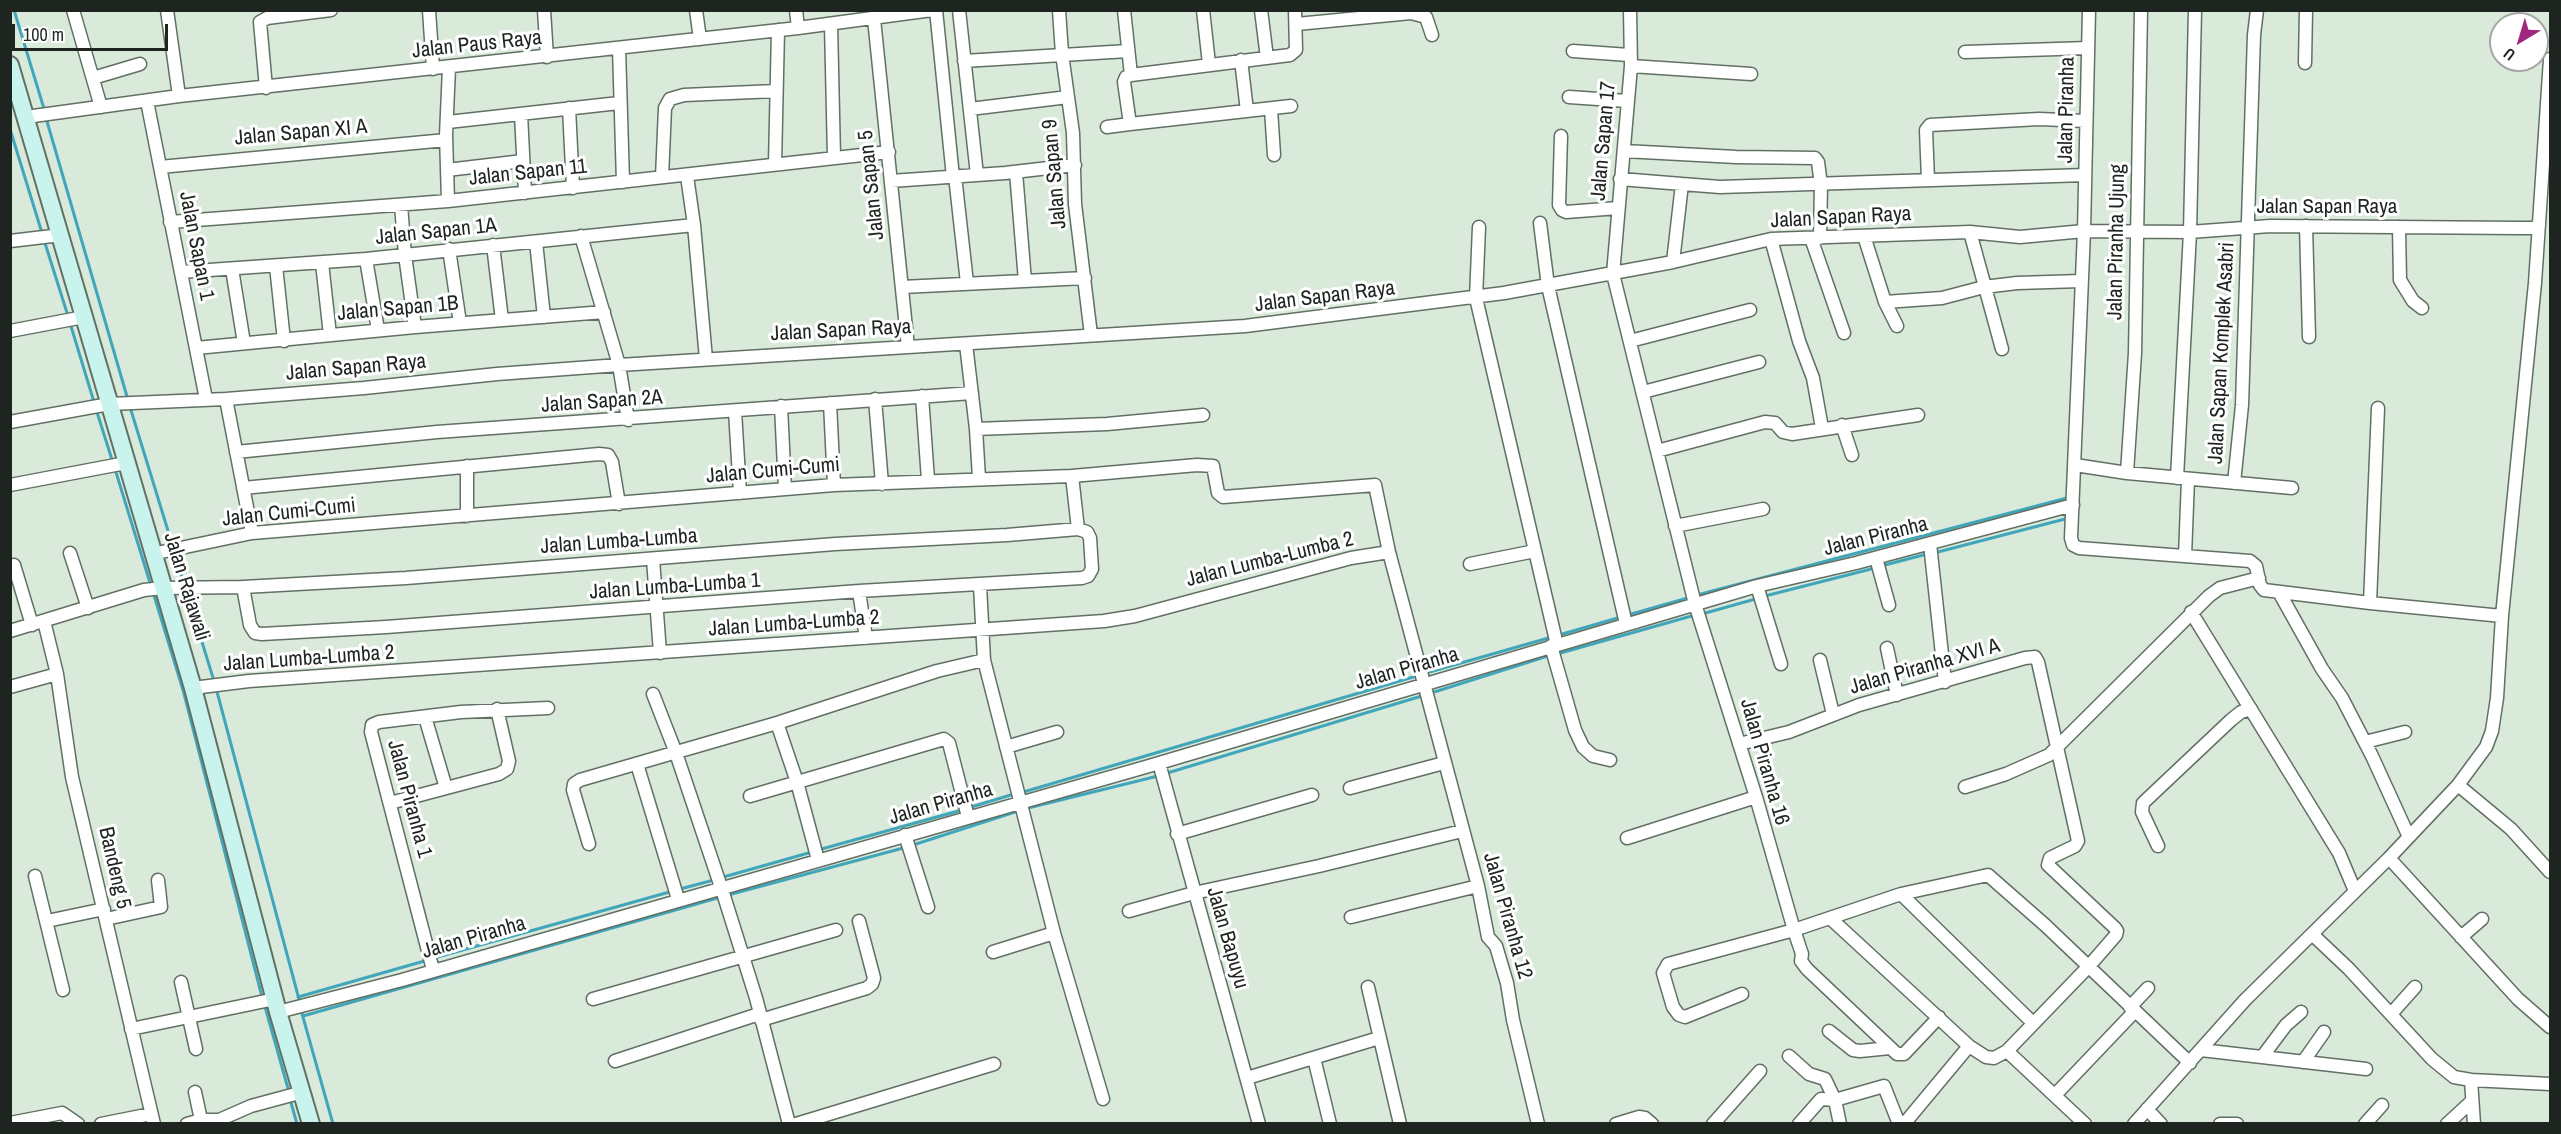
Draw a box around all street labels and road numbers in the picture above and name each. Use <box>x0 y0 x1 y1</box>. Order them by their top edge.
street label: Jalan Paus Raya <box>411 26 543 64</box>
street label: Jalan Piranha <box>2053 57 2081 163</box>
street label: Jalan Sapan 17 <box>1586 80 1622 202</box>
street label: Jalan Sapan XI A <box>234 115 368 151</box>
street label: Jalan Sapan 9 <box>1038 118 1072 230</box>
street label: Jalan Sapan 5 <box>854 129 890 241</box>
street label: Jalan Sapan 11 <box>468 154 588 192</box>
street label: Jalan Piranha Ujung <box>2103 164 2131 320</box>
street label: Jalan Sapan 1 <box>173 190 219 302</box>
street label: Jalan Sapan Raya <box>2257 194 2397 220</box>
street label: Jalan Sapan Raya <box>1770 202 1912 234</box>
street label: Jalan Sapan 1A <box>374 213 498 251</box>
street label: Jalan Sapan Komplek Asabri <box>2204 241 2240 465</box>
street label: Jalan Sapan Raya <box>1254 276 1396 318</box>
street label: Jalan Sapan 1B <box>336 291 460 327</box>
street label: Jalan Sapan Raya <box>770 315 912 347</box>
street label: Jalan Sapan Raya <box>285 349 427 387</box>
street label: Jalan Sapan 2A <box>540 385 664 419</box>
street label: Jalan Cumi-Cumi <box>705 453 841 489</box>
street label: Jalan Cumi-Cumi <box>221 493 357 533</box>
street label: Jalan Piranha <box>1821 512 1931 562</box>
street label: Jalan Lumba-Lumba <box>540 524 698 560</box>
street label: Jalan Lumba-Lumba 2 <box>1184 527 1356 593</box>
street label: Jalan Rajawali <box>158 530 214 644</box>
street label: Jalan Lumba-Lumba 1 <box>589 568 761 606</box>
street label: Jalan Lumba-Lumba 2 <box>708 605 880 643</box>
street label: Jalan Piranha XVI A <box>1847 634 2003 700</box>
street label: Jalan Lumba-Lumba 2 <box>223 640 395 678</box>
street label: Jalan Piranha <box>1352 642 1462 696</box>
street label: Jalan Piranha 16 <box>1734 696 1794 828</box>
street label: Jalan Piranha 1 <box>381 737 437 861</box>
street label: Jalan Piranha <box>886 777 996 831</box>
street label: Bandeng 5 <box>92 825 136 911</box>
street label: Jalan Piranha 12 <box>1477 850 1537 982</box>
street label: Jalan Bapuyu <box>1201 884 1253 992</box>
street label: Jalan Piranha <box>419 911 529 965</box>

